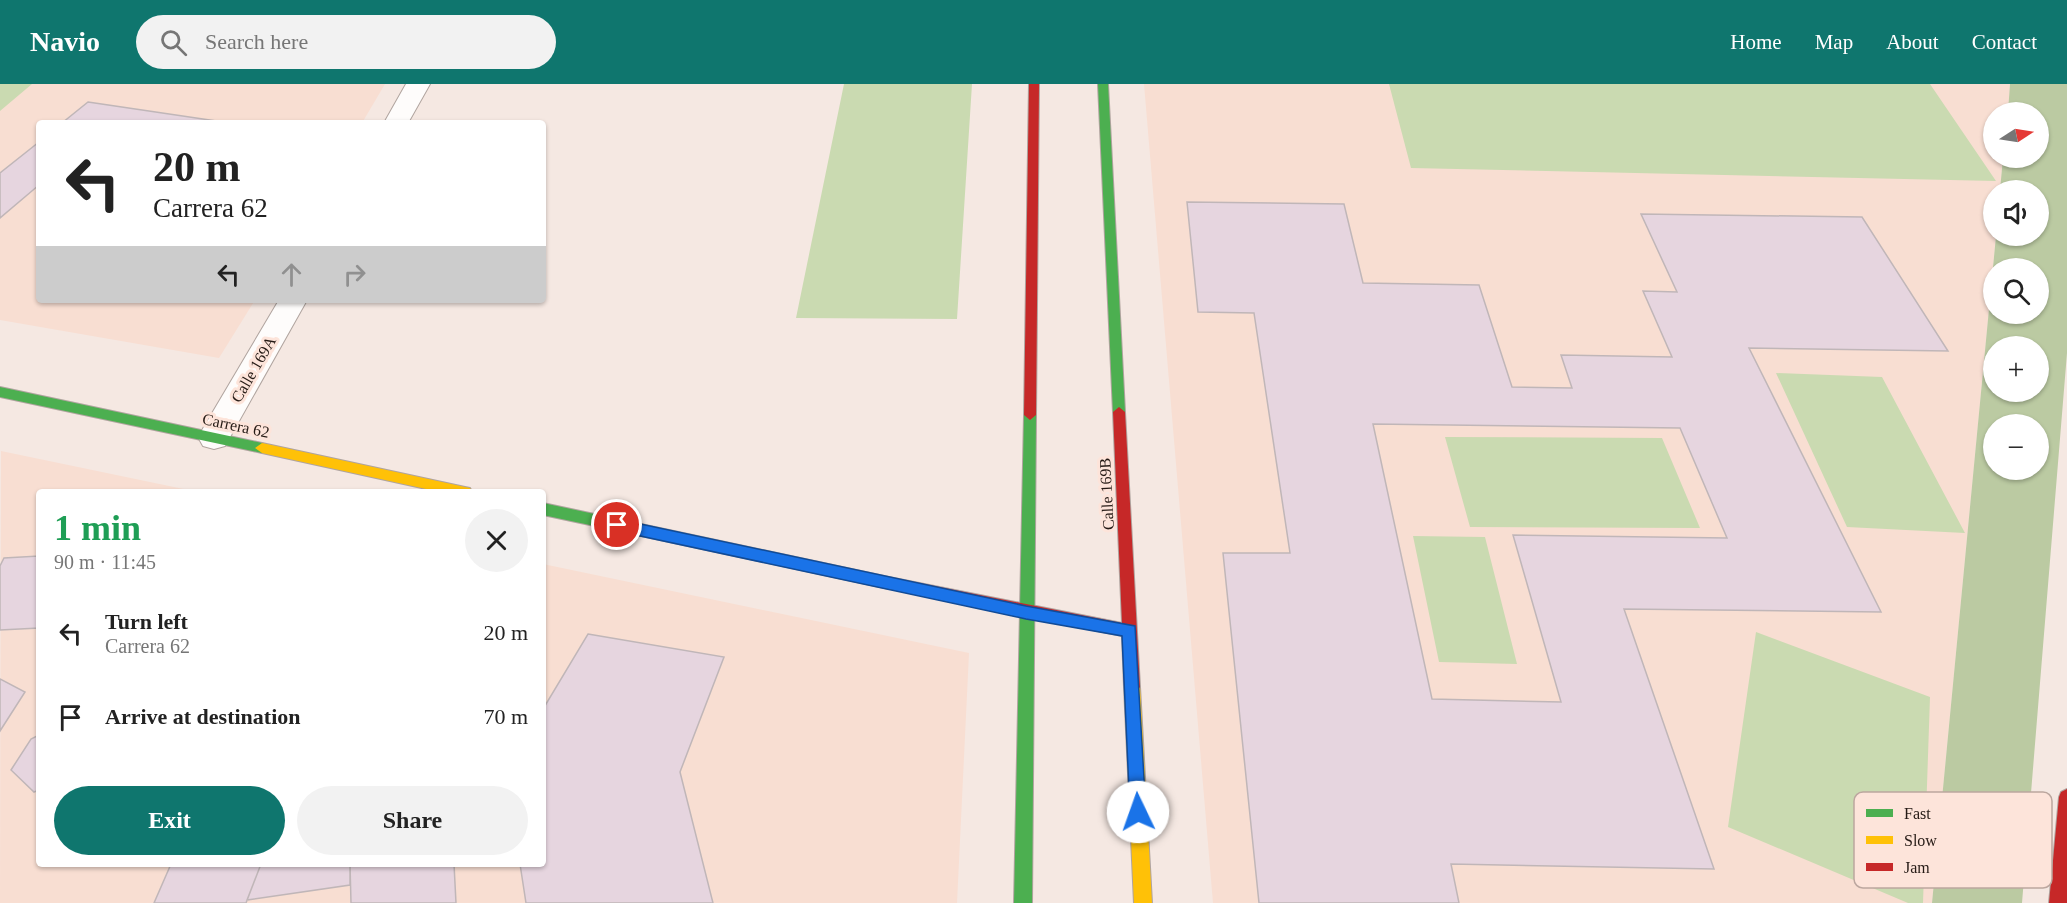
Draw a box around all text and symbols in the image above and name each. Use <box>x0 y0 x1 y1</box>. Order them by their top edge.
search box <box>136 15 556 69</box>
text: Navio <box>30 26 100 57</box>
icon: search <box>157 26 190 59</box>
text: Search here <box>205 29 308 54</box>
text: Home <box>1730 30 1782 54</box>
text: Map <box>1815 30 1853 54</box>
text: About <box>1886 30 1939 54</box>
text: Contact <box>1972 30 2037 54</box>
north arrow <box>1983 102 2049 168</box>
map controls <box>1983 102 2049 480</box>
icon: left <box>54 144 132 222</box>
text: 20 m <box>153 144 241 190</box>
button: sound <box>1983 180 2049 246</box>
text: Carrera 62 <box>153 193 268 223</box>
icon: left <box>212 258 245 291</box>
icon: ahead <box>275 258 308 291</box>
icon: right <box>338 258 371 291</box>
button: search <box>1983 258 2049 324</box>
street label: Calle 169A <box>228 333 279 405</box>
button: + <box>1983 336 2049 402</box>
street label: Carrera 62 <box>201 410 271 441</box>
button: − <box>1983 414 2049 480</box>
street label: Calle 169B <box>1096 457 1117 531</box>
pin <box>591 499 642 550</box>
text: 1 min <box>54 508 141 548</box>
icon: arrive <box>600 508 633 541</box>
button: close <box>465 509 528 572</box>
text: 90 m · 11:45 <box>54 551 156 573</box>
text: Turn left <box>105 609 188 634</box>
icon: left <box>54 617 87 650</box>
text: 20 m <box>483 620 528 645</box>
text: Carrera 62 <box>105 635 190 657</box>
icon: arrive <box>54 701 87 734</box>
text: Arrive at destination <box>105 704 301 729</box>
text: 70 m <box>483 704 528 729</box>
position arrow <box>1106 780 1170 844</box>
button: Exit <box>54 786 285 855</box>
button: Share <box>297 786 528 855</box>
legend <box>1854 792 2052 888</box>
text: Fast <box>1904 805 1931 822</box>
text: Slow <box>1904 832 1937 849</box>
text: Jam <box>1904 859 1930 876</box>

